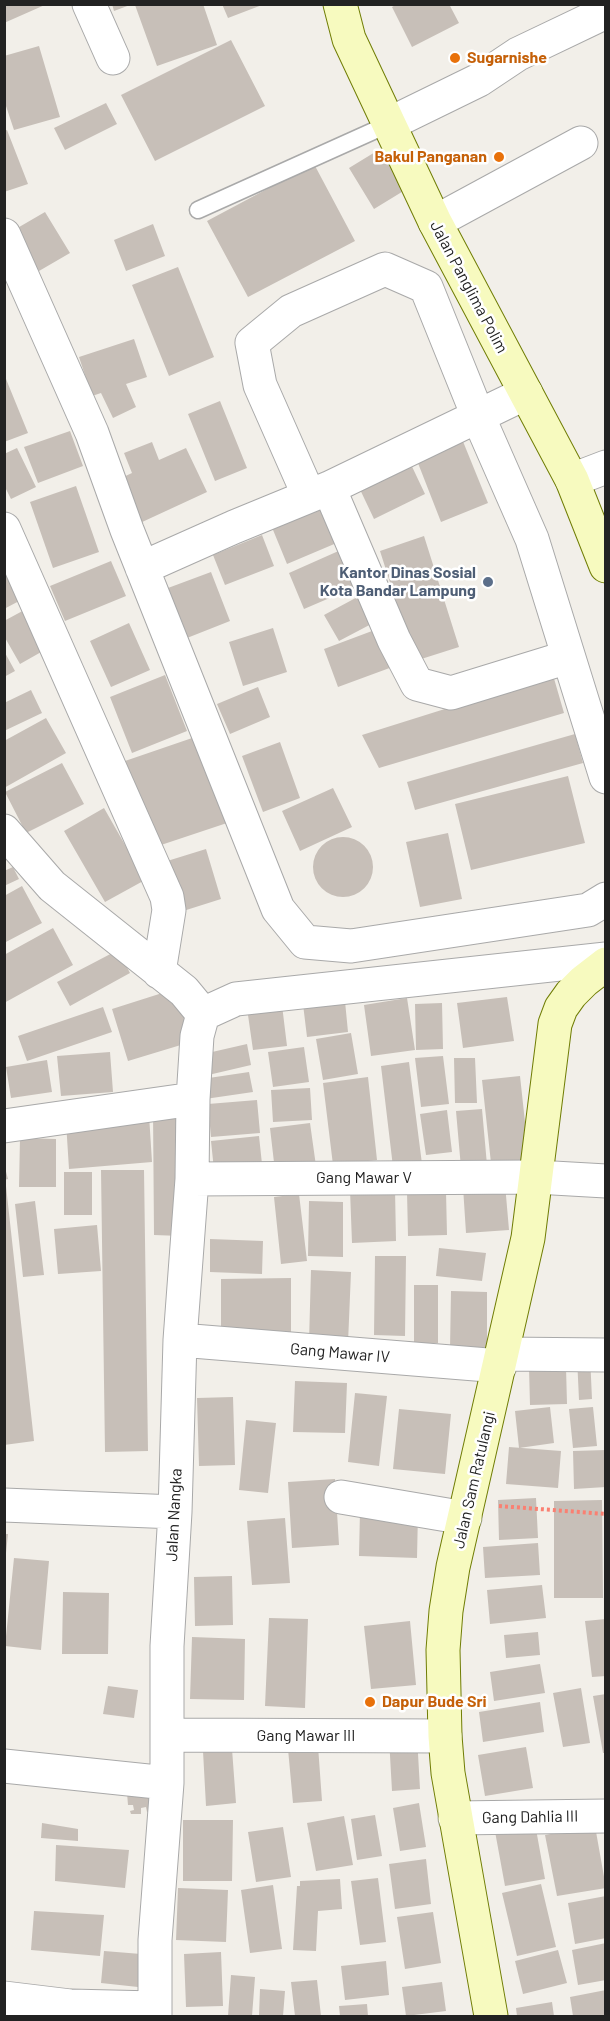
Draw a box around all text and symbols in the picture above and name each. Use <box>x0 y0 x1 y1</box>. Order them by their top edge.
place label: Sugarnishe <box>467 48 547 68</box>
marker: Sugarnishe <box>448 51 462 65</box>
place label: Bakul Panganan <box>374 147 487 167</box>
marker: Bakul Panganan <box>492 150 506 164</box>
street label: Jalan Panglima Polim <box>426 218 512 356</box>
place label: Kantor Dinas Sosial Kota Bandar Lampung <box>320 563 476 601</box>
marker: Kantor Dinas Sosial Kota Bandar Lampung <box>481 575 495 589</box>
street label: Gang Mawar V <box>316 1168 412 1188</box>
street label: Gang Mawar IV <box>289 1339 391 1367</box>
street label: Jalan Sam Ratulangi <box>449 1409 499 1551</box>
street label: Jalan Nangka <box>162 1468 186 1562</box>
place label: Dapur Bude Sri <box>382 1692 487 1712</box>
marker: Dapur Bude Sri <box>363 1695 377 1709</box>
street label: Gang Mawar III <box>257 1726 355 1746</box>
street label: Gang Dahlia III <box>482 1807 578 1827</box>

